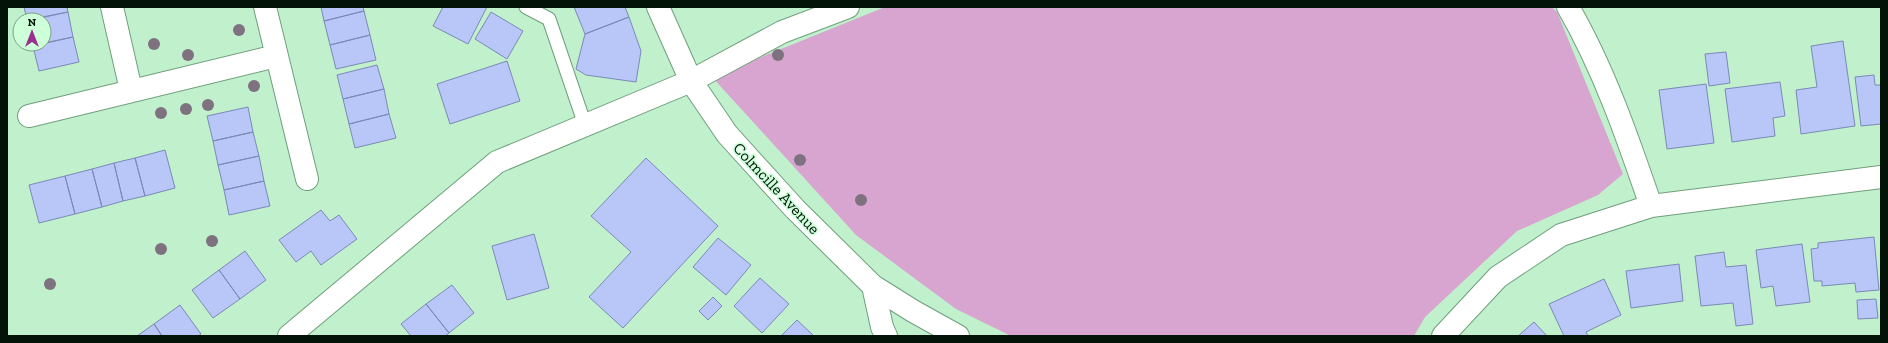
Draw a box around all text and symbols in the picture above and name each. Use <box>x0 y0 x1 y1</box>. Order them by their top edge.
north arrow <box>12 12 52 52</box>
text: N <box>28 16 37 29</box>
street label: Colmcille Avenue <box>729 139 824 238</box>

